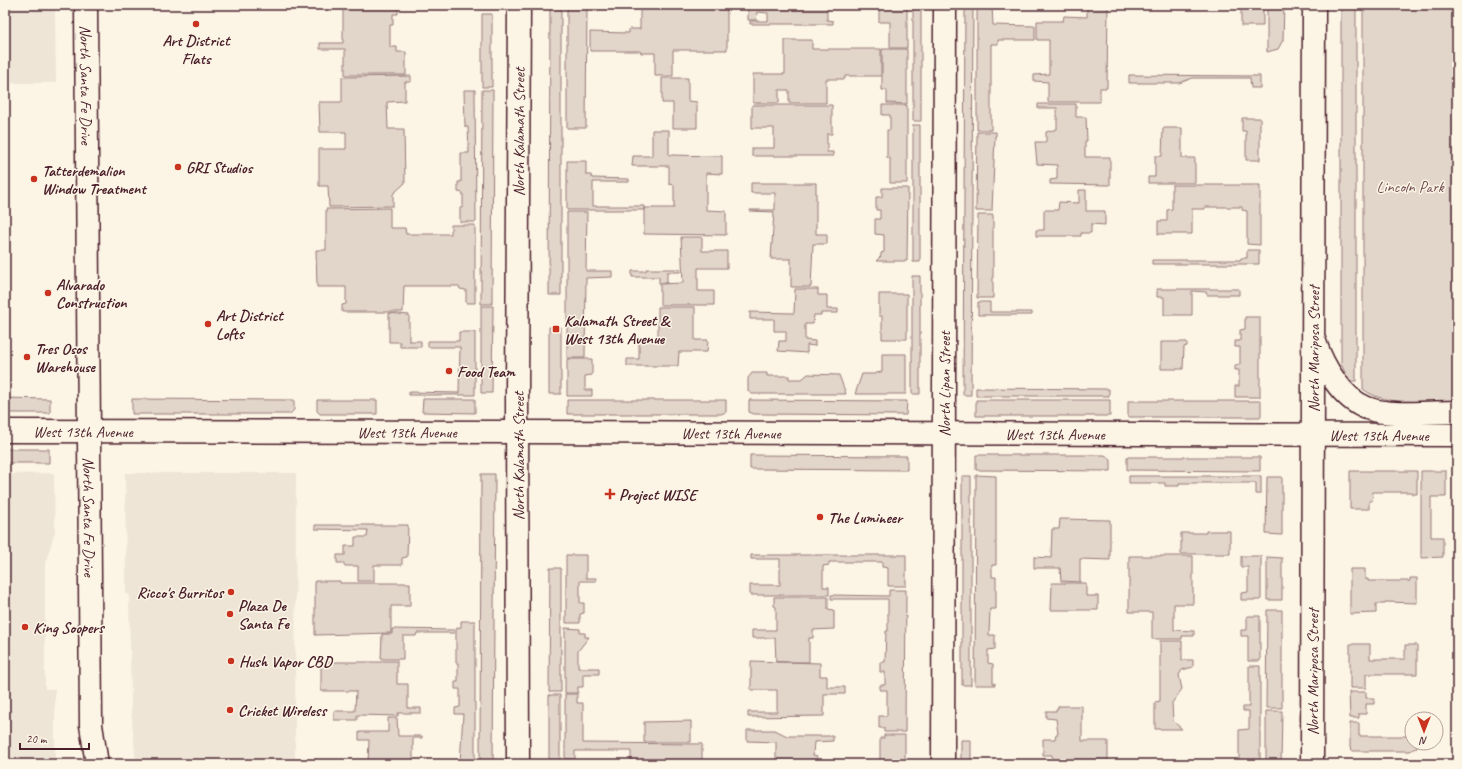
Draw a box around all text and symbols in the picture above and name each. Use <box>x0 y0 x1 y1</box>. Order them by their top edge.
marker: Art District Flats <box>191 19 201 29</box>
street label: North Santa Fe Drive <box>75 25 96 147</box>
place label: Art District Flats <box>163 31 231 69</box>
street label: North Kalamath Street <box>509 66 530 196</box>
place label: GRI Studios <box>186 158 253 178</box>
place label: Tatterdemalion Window Treatment <box>42 161 147 199</box>
marker: GRI Studios <box>173 162 183 172</box>
marker: Tatterdemalion Window Treatment <box>29 174 39 184</box>
park label: Lincoln Park <box>1376 177 1445 197</box>
place label: Alvarado Construction <box>56 275 127 313</box>
street label: North Mariposa Street <box>1304 283 1324 412</box>
marker: Alvarado Construction <box>43 288 53 298</box>
place label: Art District Lofts <box>216 306 285 344</box>
place label: Kalamath Street & West 13th Avenue <box>564 311 671 349</box>
marker: Art District Lofts <box>203 319 213 329</box>
marker: Kalamath Street & West 13th Avenue <box>551 324 561 334</box>
street label: North Lipan Street <box>935 330 955 437</box>
place label: Tres Osos Warehouse <box>35 339 96 377</box>
marker: Tres Osos Warehouse <box>22 352 32 362</box>
place label: Food Team <box>457 362 516 382</box>
marker: Food Team <box>444 366 454 376</box>
street label: North Kalamath Street <box>509 390 529 520</box>
street label: West 13th Avenue <box>33 422 134 442</box>
street label: West 13th Avenue <box>357 423 458 443</box>
street label: West 13th Avenue <box>681 424 782 444</box>
street label: West 13th Avenue <box>1005 425 1106 445</box>
street label: West 13th Avenue <box>1329 426 1430 446</box>
street label: North Santa Fe Drive <box>78 457 99 579</box>
place label: Project WISE <box>619 485 700 505</box>
marker: Project WISE <box>604 488 616 500</box>
place label: The Lumineer <box>828 508 904 528</box>
marker: The Lumineer <box>815 512 825 522</box>
place label: Ricco's Burritos <box>137 583 225 603</box>
marker: Ricco's Burritos <box>226 587 236 597</box>
place label: Plaza De Santa Fe <box>238 596 291 634</box>
street label: North Mariposa Street <box>1303 606 1323 735</box>
marker: Plaza De Santa Fe <box>225 609 235 619</box>
place label: King Soopers <box>33 618 106 638</box>
marker: King Soopers <box>20 622 30 632</box>
place label: Hush Vapor CBD <box>239 652 333 672</box>
marker: Hush Vapor CBD <box>226 656 236 666</box>
place label: Cricket Wireless <box>238 701 328 721</box>
marker: Cricket Wireless <box>225 705 235 715</box>
north arrow <box>1404 711 1444 751</box>
scale bar <box>20 725 89 751</box>
text: 20 m <box>26 731 48 747</box>
text: N <box>1418 734 1427 748</box>

